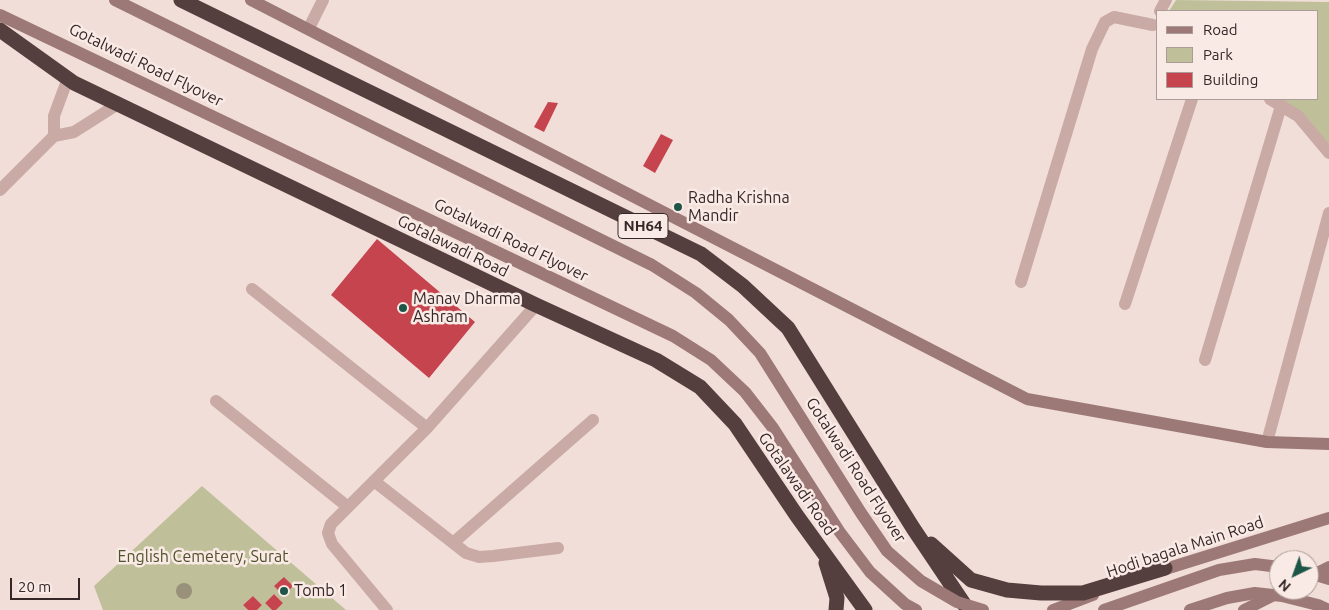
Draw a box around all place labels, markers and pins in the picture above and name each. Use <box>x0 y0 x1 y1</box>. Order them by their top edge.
place label: Radha Krishna Mandir <box>688 188 790 226</box>
marker: Radha Krishna Mandir <box>672 201 684 213</box>
place label: Manav Dharma Ashram <box>413 289 521 327</box>
marker: Manav Dharma Ashram <box>397 302 409 314</box>
place label: Tomb 1 <box>294 581 347 601</box>
marker: Tomb 1 <box>278 585 290 597</box>

